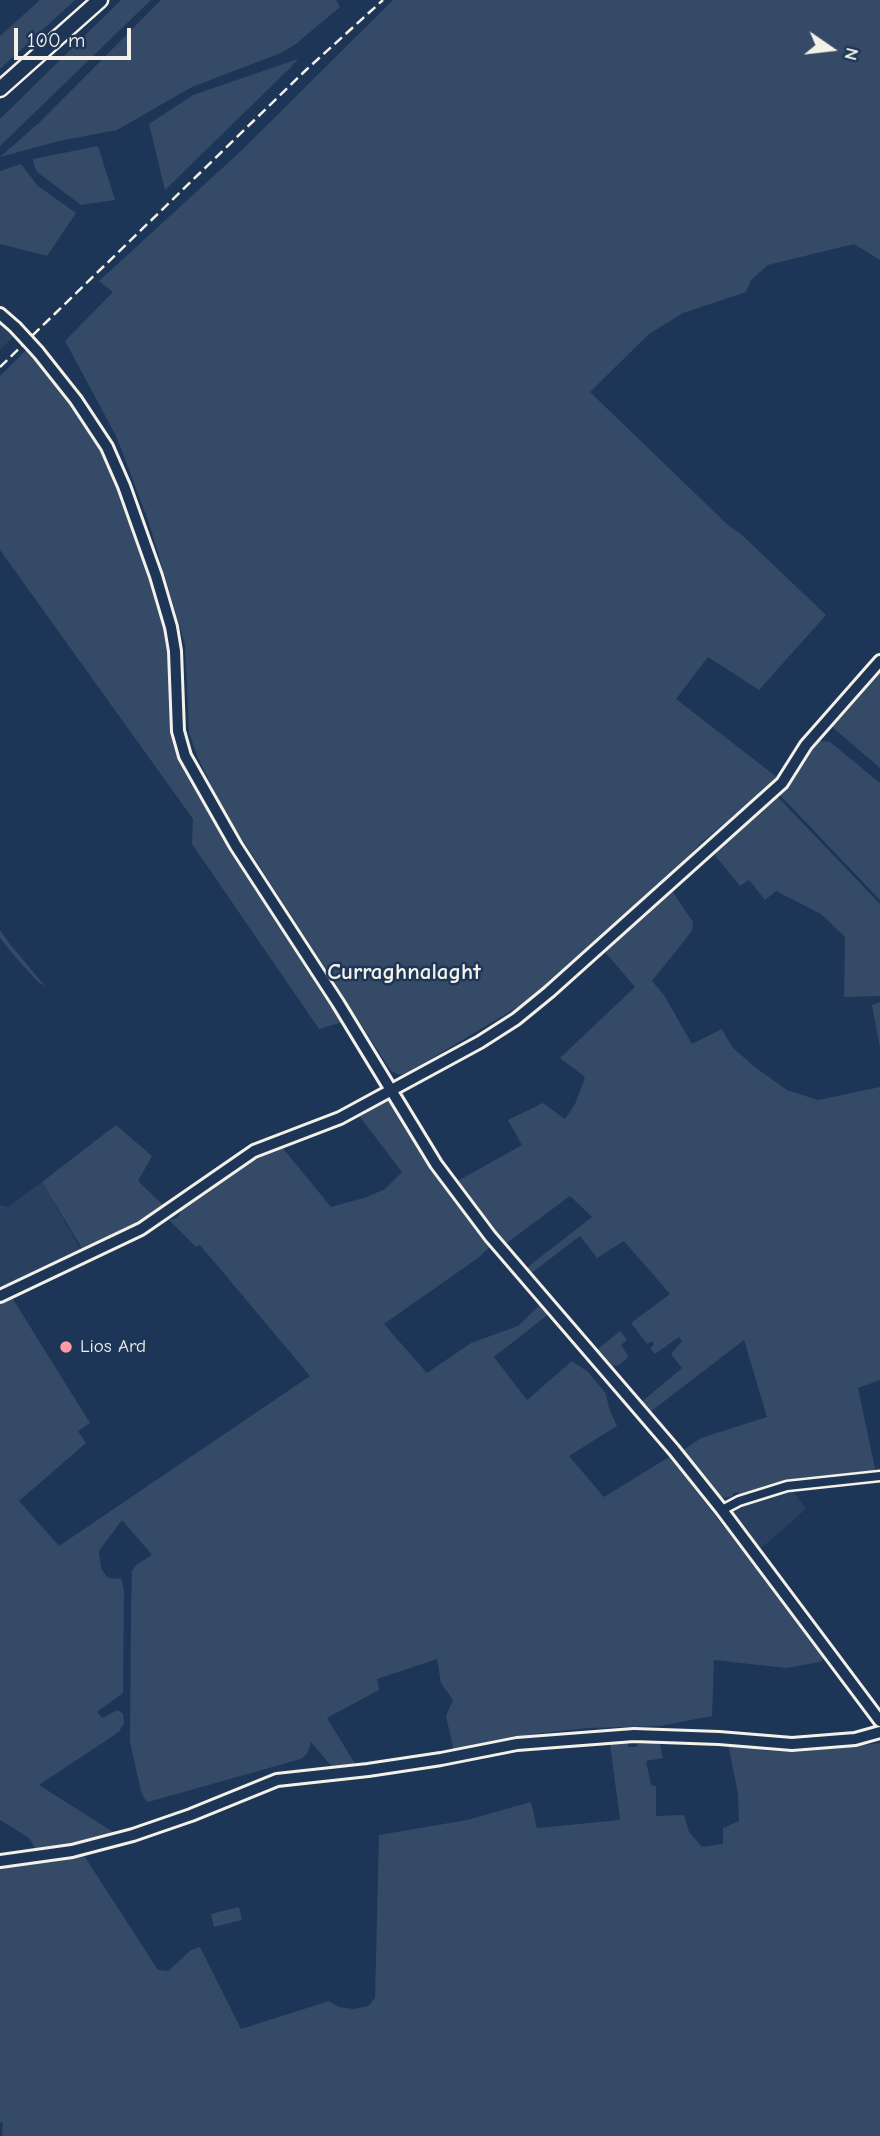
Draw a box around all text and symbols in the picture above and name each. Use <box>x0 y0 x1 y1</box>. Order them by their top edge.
scale bar <box>18 14 135 58</box>
north arrow <box>796 14 866 84</box>
text: 100 m <box>27 28 85 52</box>
text: N <box>839 45 864 63</box>
district label: Curraghnalaght <box>327 958 481 986</box>
place label: Lios Ard <box>80 1336 146 1358</box>
marker: Lios Ard <box>58 1339 74 1355</box>

